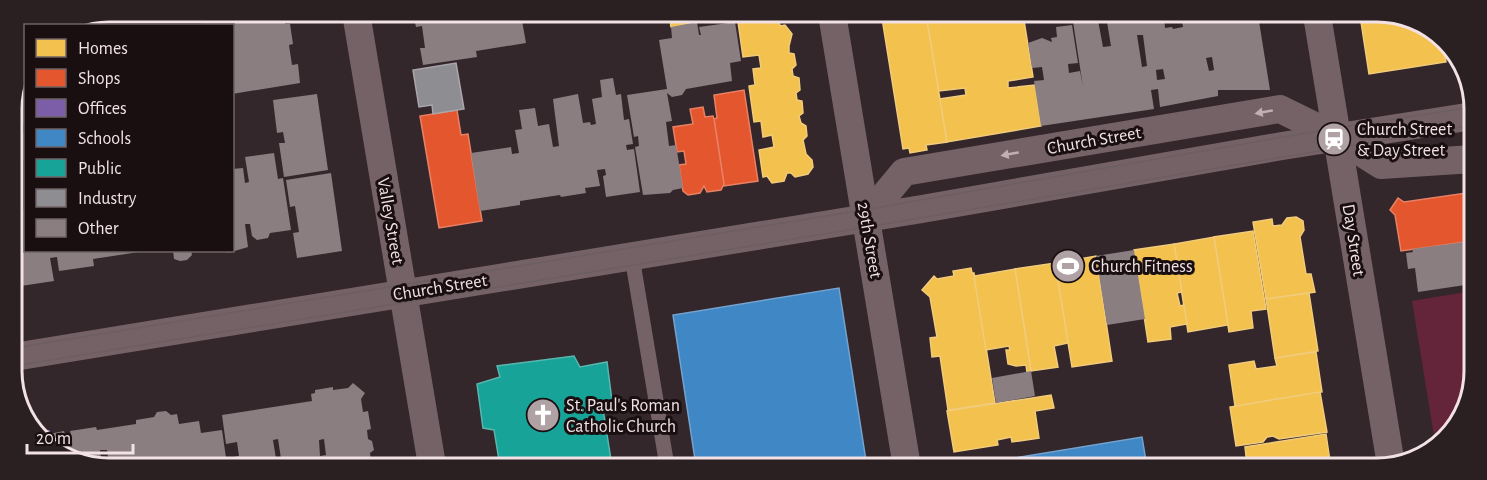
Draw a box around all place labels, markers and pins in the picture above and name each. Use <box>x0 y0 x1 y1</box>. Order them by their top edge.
station icon: Church Street & Day Street <box>1316 121 1352 157</box>
place label: Church Street & Day Street <box>1357 121 1452 160</box>
sports icon: Church Fitness <box>1050 248 1086 284</box>
place label: Church Fitness <box>1091 258 1193 276</box>
church icon: St. Paul's Roman Catholic Church <box>525 397 561 433</box>
place label: St. Paul's Roman Catholic Church <box>566 397 680 436</box>

